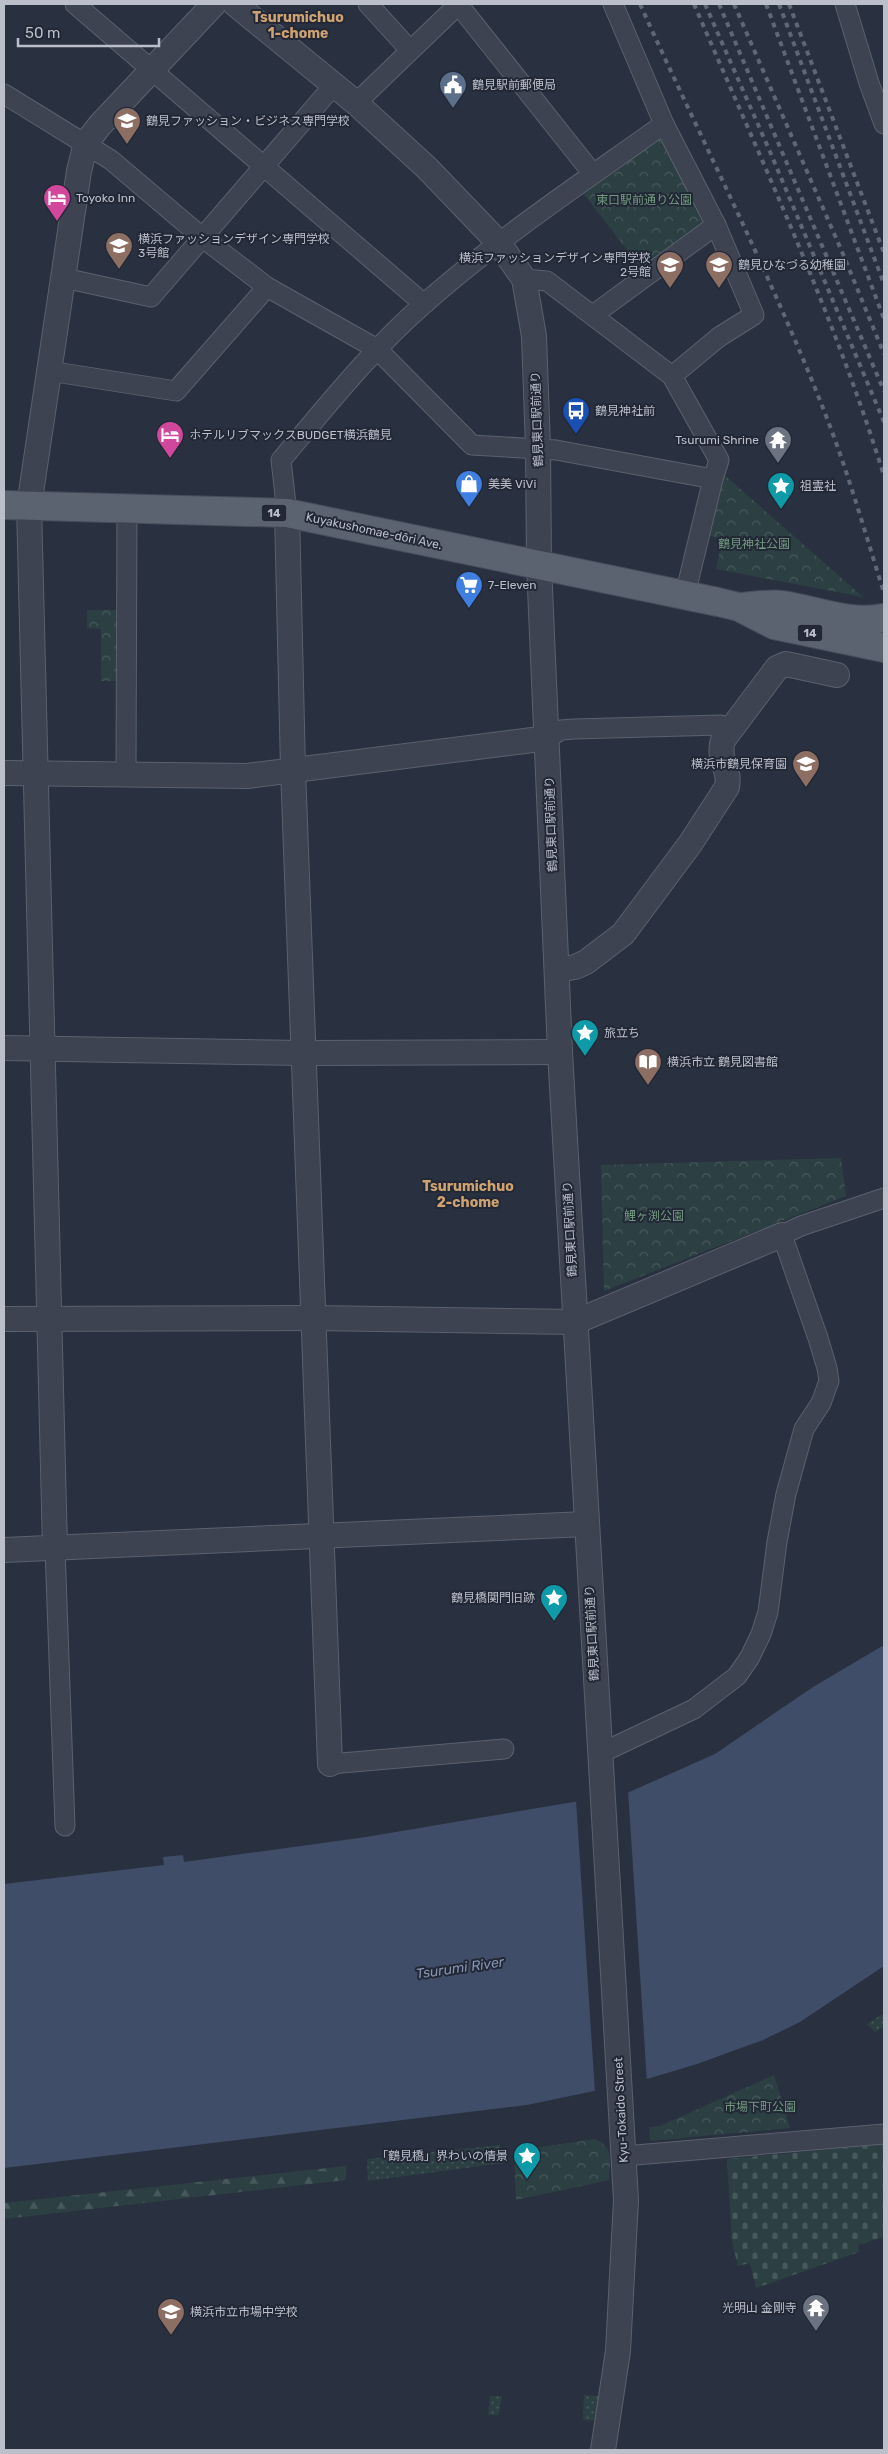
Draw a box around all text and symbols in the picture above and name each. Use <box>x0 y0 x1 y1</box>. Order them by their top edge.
district label: Tsurumichuo 1-chome <box>252 9 344 42</box>
scale bar <box>18 15 159 47</box>
text: 50 m <box>25 24 60 42</box>
public building icon: 鶴見駅前郵便局 <box>438 70 468 109</box>
place label: 鶴見駅前郵便局 <box>472 78 556 92</box>
school or university icon: 鶴見ファッション・ビジネス専門学校 <box>112 106 142 145</box>
place label: 鶴見ファッション・ビジネス専門学校 <box>146 114 350 128</box>
hotel icon: Toyoko Inn <box>42 183 72 222</box>
place label: Toyoko Inn <box>76 191 135 205</box>
park label: 東口駅前通り公園 <box>596 193 692 207</box>
school or university icon: 横浜ファッションデザイン専門学校 3号館 <box>104 231 134 270</box>
place label: 横浜ファッションデザイン専門学校 3号館 <box>138 232 330 260</box>
school or university icon: 横浜ファッションデザイン専門学校 2号館 <box>655 250 685 289</box>
school or university icon: 鶴見ひなづる幼稚園 <box>704 250 734 289</box>
place label: 横浜ファッションデザイン専門学校 2号館 <box>459 251 651 279</box>
place label: 鶴見ひなづる幼稚園 <box>738 258 846 272</box>
street label: 鶴見東口駅前通り <box>528 371 546 467</box>
bus stop icon: 鶴見神社前 <box>561 396 591 435</box>
place label: 鶴見神社前 <box>595 404 655 418</box>
hotel icon: ホテルリブマックスBUDGET横浜鶴見 <box>155 420 185 459</box>
temple icon: Tsurumi Shrine <box>763 425 793 464</box>
place label: ホテルリブマックスBUDGET横浜鶴見 <box>189 428 392 442</box>
place label: Tsurumi Shrine <box>675 433 759 447</box>
shop icon: 美美 ViVi <box>454 469 484 508</box>
place icon: 祖霊社 <box>766 471 796 510</box>
place label: 美美 ViVi <box>488 477 536 491</box>
place label: 祖霊社 <box>800 479 836 493</box>
road number: 14 <box>262 504 286 522</box>
street label: Kuyakushomae-dōri Ave. <box>305 510 443 552</box>
park label: 鶴見神社公園 <box>718 537 790 551</box>
supermarket icon: 7-Eleven <box>454 570 484 609</box>
place label: 7-Eleven <box>488 578 537 592</box>
road number: 14 <box>798 624 822 641</box>
school or university icon: 横浜市鶴見保育園 <box>791 749 821 788</box>
place label: 横浜市鶴見保育園 <box>691 757 787 771</box>
street label: 鶴見東口駅前通り <box>542 776 560 872</box>
place icon: 旅立ち <box>570 1018 600 1057</box>
place label: 旅立ち <box>604 1026 640 1040</box>
library icon: 横浜市立 鶴見図書館 <box>633 1047 663 1086</box>
place label: 横浜市立 鶴見図書館 <box>667 1055 778 1069</box>
district label: Tsurumichuo 2-chome <box>422 1178 514 1211</box>
street label: 鶴見東口駅前通り <box>560 1181 580 1277</box>
park label: 鯉ヶ渕公園 <box>624 1209 684 1223</box>
place icon: 鶴見橋関門旧跡 <box>539 1583 569 1622</box>
street label: 鶴見東口駅前通り <box>582 1585 602 1681</box>
place label: 鶴見橋関門旧跡 <box>451 1591 535 1605</box>
water label: Tsurumi River <box>415 1953 506 1983</box>
street label: Kyu-Tokaido Street <box>611 2057 631 2163</box>
park label: 市場下町公園 <box>724 2100 796 2114</box>
place icon: 「鶴見橋」界わいの情景 <box>512 2141 542 2180</box>
place label: 「鶴見橋」界わいの情景 <box>376 2149 508 2163</box>
temple icon: 光明山 金剛寺 <box>801 2293 831 2332</box>
school or university icon: 横浜市立市場中学校 <box>156 2297 186 2336</box>
place label: 光明山 金剛寺 <box>722 2301 797 2315</box>
place label: 横浜市立市場中学校 <box>190 2305 298 2319</box>

